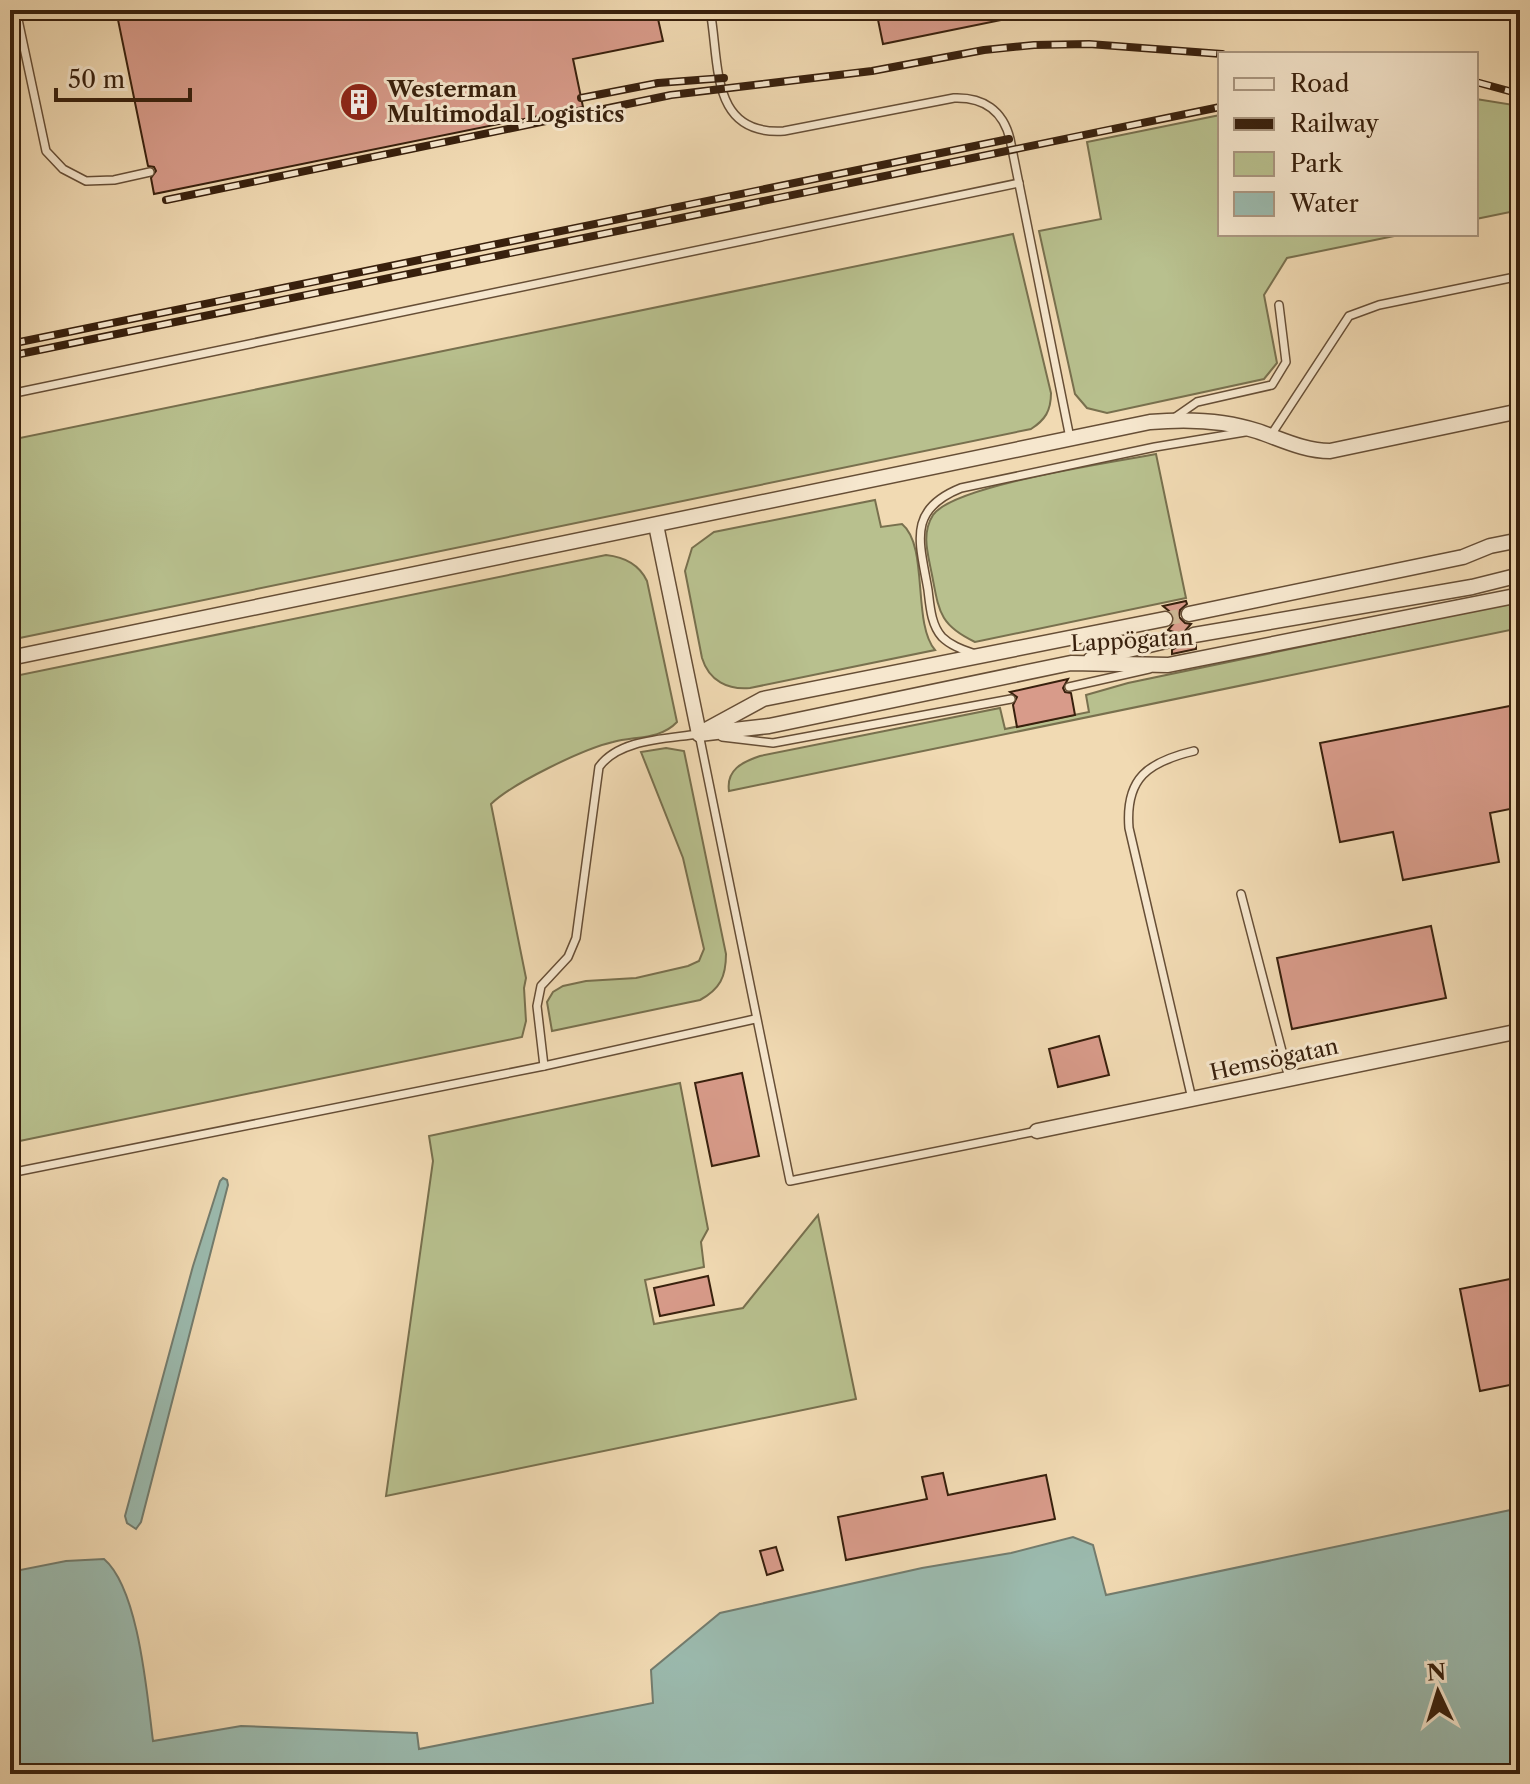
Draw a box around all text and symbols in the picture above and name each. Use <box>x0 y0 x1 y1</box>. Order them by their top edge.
scale bar <box>56 52 190 102</box>
legend <box>1218 52 1478 236</box>
text: 50 m <box>68 65 125 94</box>
text: Road <box>1290 69 1350 98</box>
place label: Westerman Multimodal Logistics <box>386 76 624 128</box>
building icon: Westerman Multimodal Logistics <box>338 81 380 123</box>
text: Railway <box>1290 109 1380 138</box>
text: Park <box>1290 149 1343 178</box>
text: Water <box>1289 189 1359 218</box>
street label: Lappögatan <box>1070 624 1194 657</box>
street label: Hemsögatan <box>1207 1033 1341 1086</box>
north arrow <box>1398 1652 1478 1732</box>
text: N <box>1426 1658 1447 1687</box>

